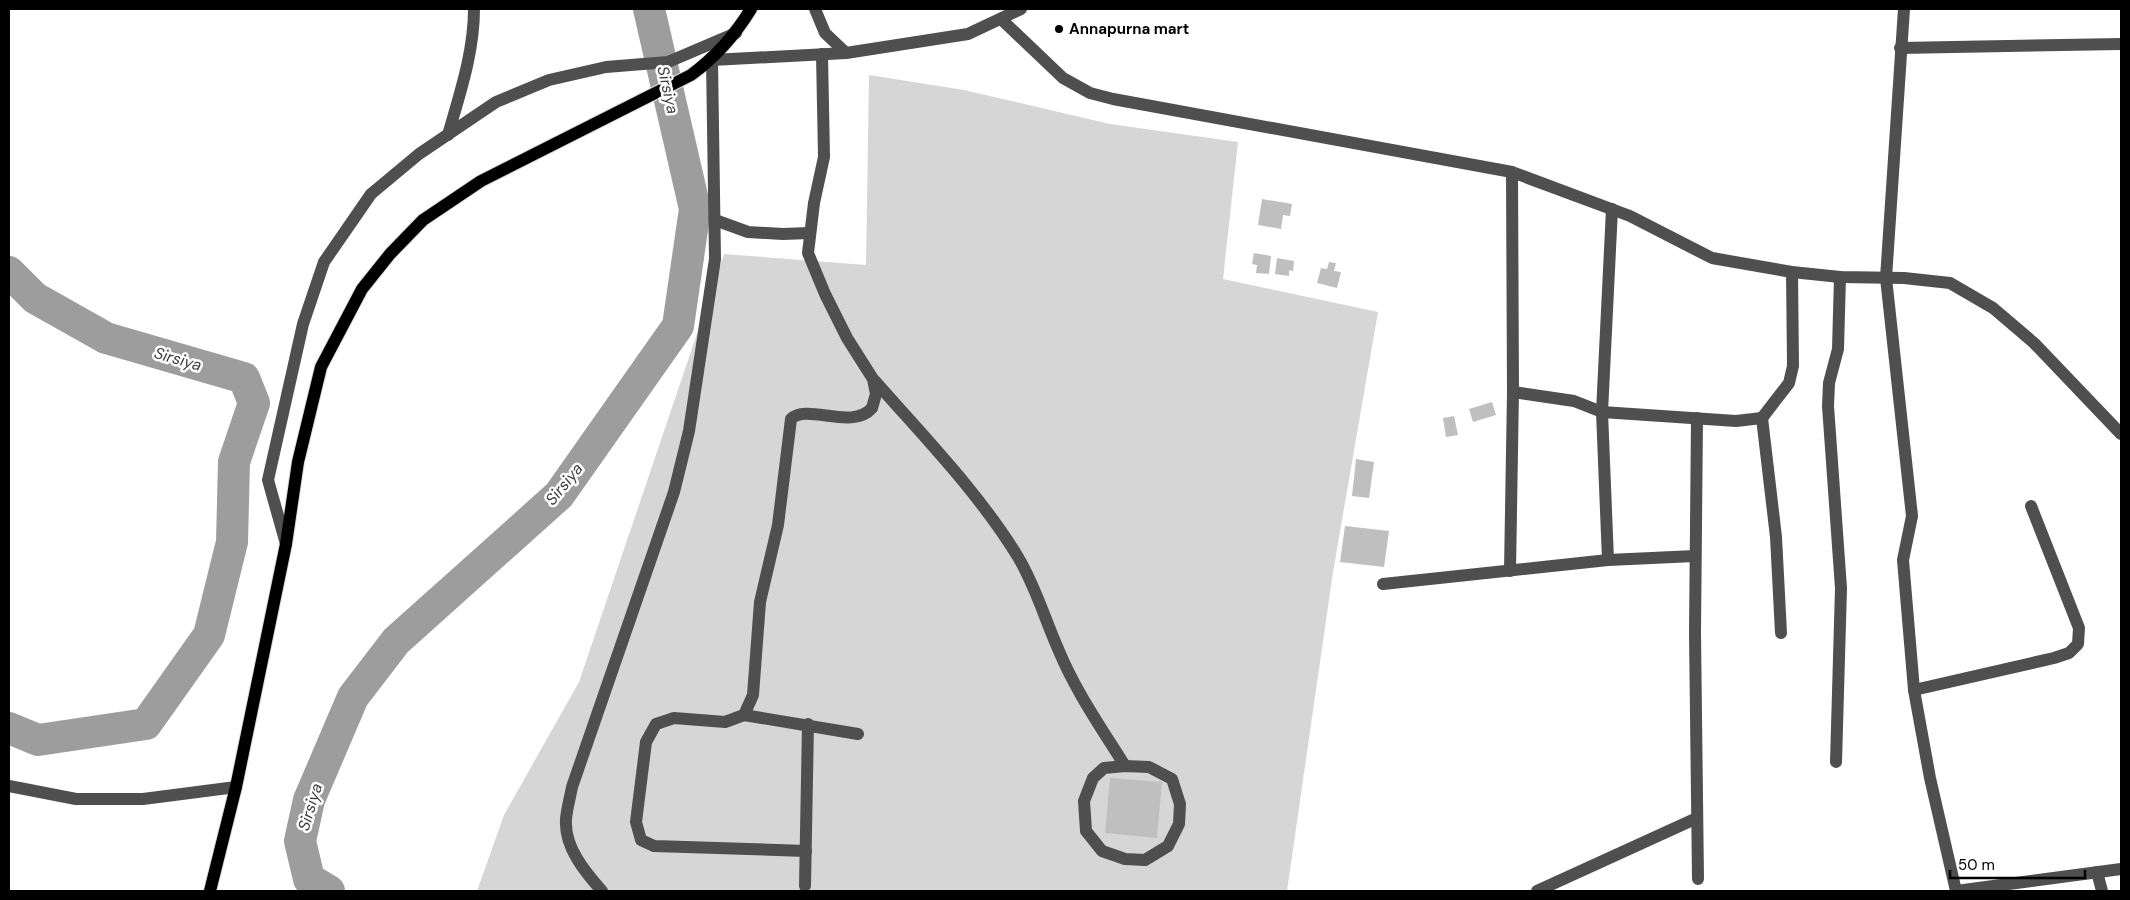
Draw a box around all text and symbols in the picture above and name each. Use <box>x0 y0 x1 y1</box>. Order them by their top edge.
place label: Annapurna mart <box>1069 19 1189 39</box>
marker: Annapurna mart <box>1053 23 1065 35</box>
water label: Sirsiya <box>652 64 684 116</box>
water label: Sirsiya <box>152 342 204 376</box>
water label: Sirsiya <box>541 458 588 509</box>
water label: Sirsiya <box>293 781 327 833</box>
scale bar <box>1950 848 2085 880</box>
text: 50 m <box>1958 855 1995 875</box>

